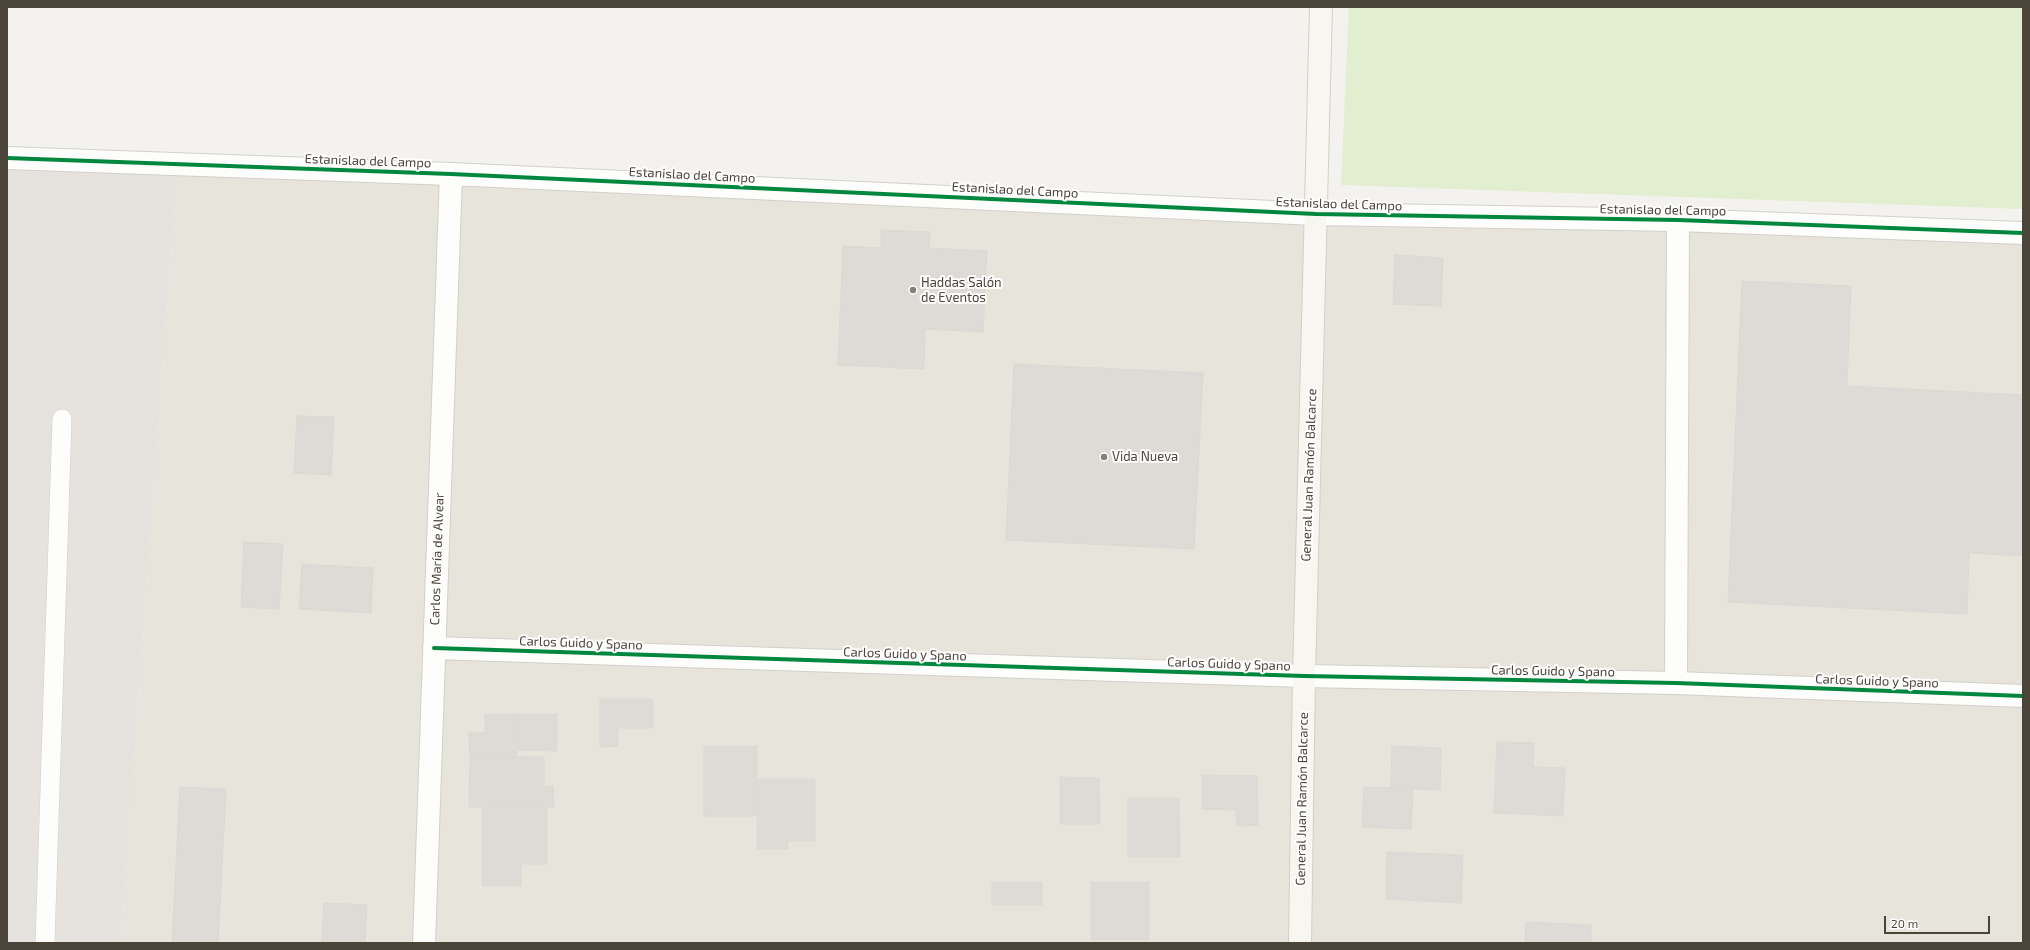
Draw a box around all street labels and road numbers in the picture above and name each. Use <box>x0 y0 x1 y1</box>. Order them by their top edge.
street label: Estanislao del Campo <box>304 151 432 171</box>
street label: Estanislao del Campo <box>628 164 756 186</box>
street label: Estanislao del Campo <box>951 179 1079 201</box>
street label: Estanislao del Campo <box>1275 194 1403 214</box>
street label: Estanislao del Campo <box>1600 201 1726 219</box>
street label: General Juan Ramón Balcarce <box>1298 388 1320 562</box>
street label: Carlos María de Alvear <box>427 492 447 626</box>
street label: Carlos Guido y Spano <box>519 633 643 653</box>
street label: Carlos Guido y Spano <box>843 644 967 664</box>
street label: Carlos Guido y Spano <box>1167 654 1291 674</box>
street label: Carlos Guido y Spano <box>1491 662 1615 680</box>
street label: Carlos Guido y Spano <box>1815 671 1939 691</box>
street label: General Juan Ramón Balcarce <box>1293 712 1311 886</box>

